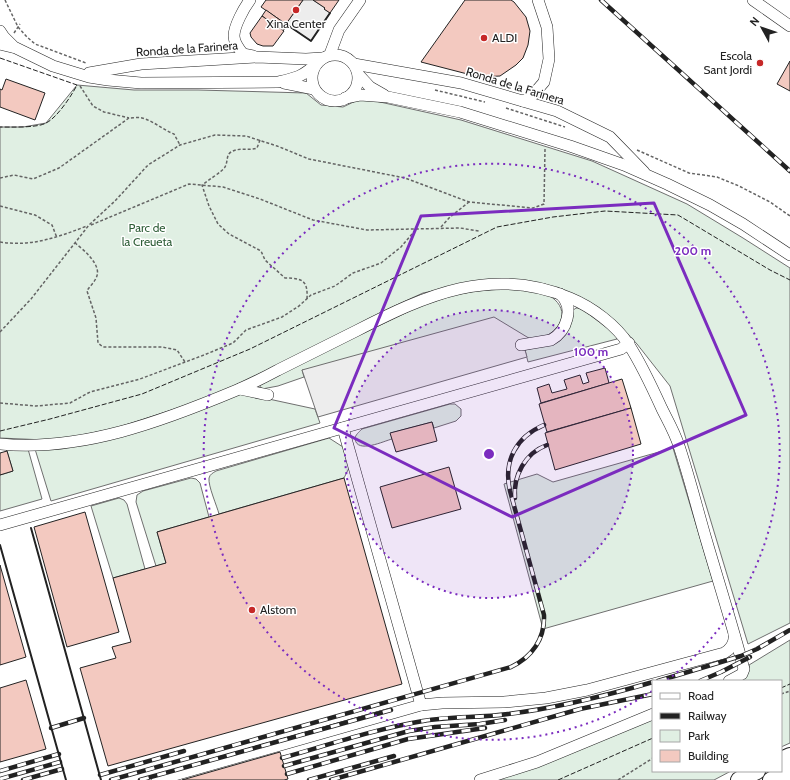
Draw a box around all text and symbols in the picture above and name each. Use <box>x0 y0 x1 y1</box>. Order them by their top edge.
marker: Xina Center <box>291 5 301 15</box>
north arrow <box>742 8 782 48</box>
text: N <box>746 14 762 29</box>
place label: Xina Center <box>266 16 326 31</box>
place label: ALDI <box>492 30 517 45</box>
marker: ALDI <box>479 33 489 43</box>
street label: Ronda de la Farinera <box>135 37 239 60</box>
place label: Escola Sant Jordi <box>704 48 752 77</box>
marker: Escola Sant Jordi <box>755 58 765 68</box>
street label: Ronda de la Farinera <box>464 63 566 108</box>
park label: Parc de la Creueta <box>122 220 173 249</box>
text: 200 m <box>675 243 711 258</box>
text: 100 m <box>574 344 608 359</box>
centre of rings <box>482 447 496 461</box>
place label: Alstom <box>260 602 296 617</box>
marker: Alstom <box>247 605 257 615</box>
legend <box>652 680 782 772</box>
text: Road <box>688 688 714 703</box>
text: Railway <box>688 708 726 723</box>
text: Park <box>688 728 710 743</box>
text: Building <box>688 748 730 763</box>

